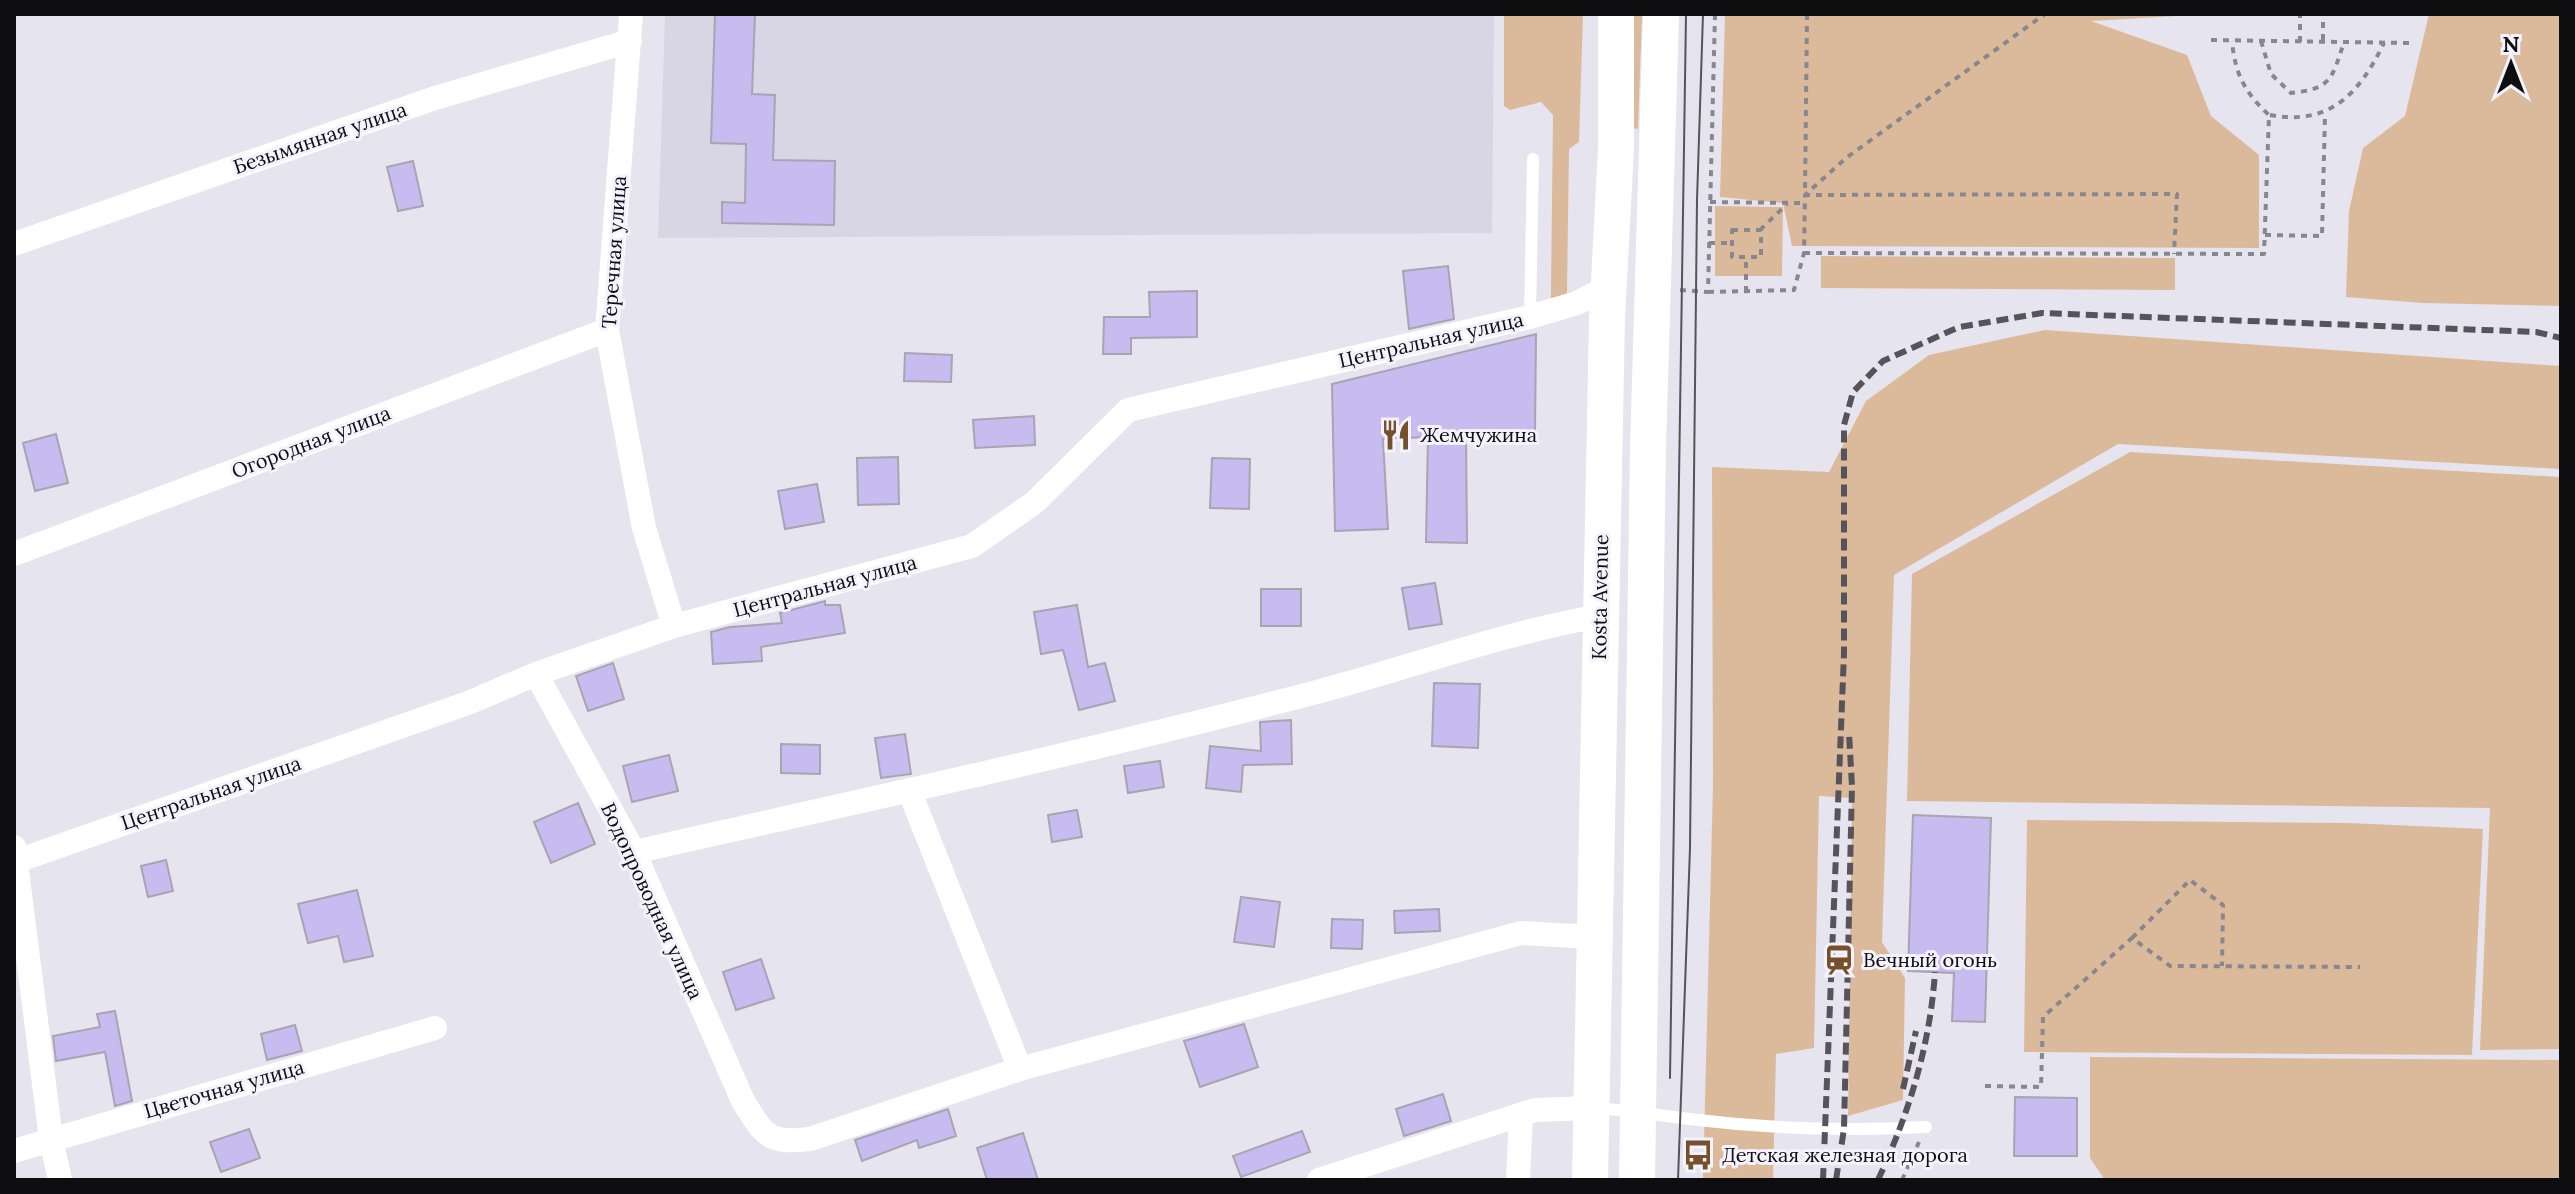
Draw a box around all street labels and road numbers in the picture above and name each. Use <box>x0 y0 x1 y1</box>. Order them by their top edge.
street label: Безымянная улица <box>230 96 410 179</box>
street label: Теречная улица <box>596 175 631 329</box>
street label: Центральная улица <box>1336 306 1526 373</box>
street label: Огородная улица <box>228 400 394 483</box>
street label: Kosta Avenue <box>1586 534 1613 660</box>
street label: Центральная улица <box>730 549 919 622</box>
street label: Центральная улица <box>117 750 304 835</box>
street label: Водопроводная улица <box>596 799 709 1003</box>
street label: Цветочная улица <box>141 1054 307 1123</box>

